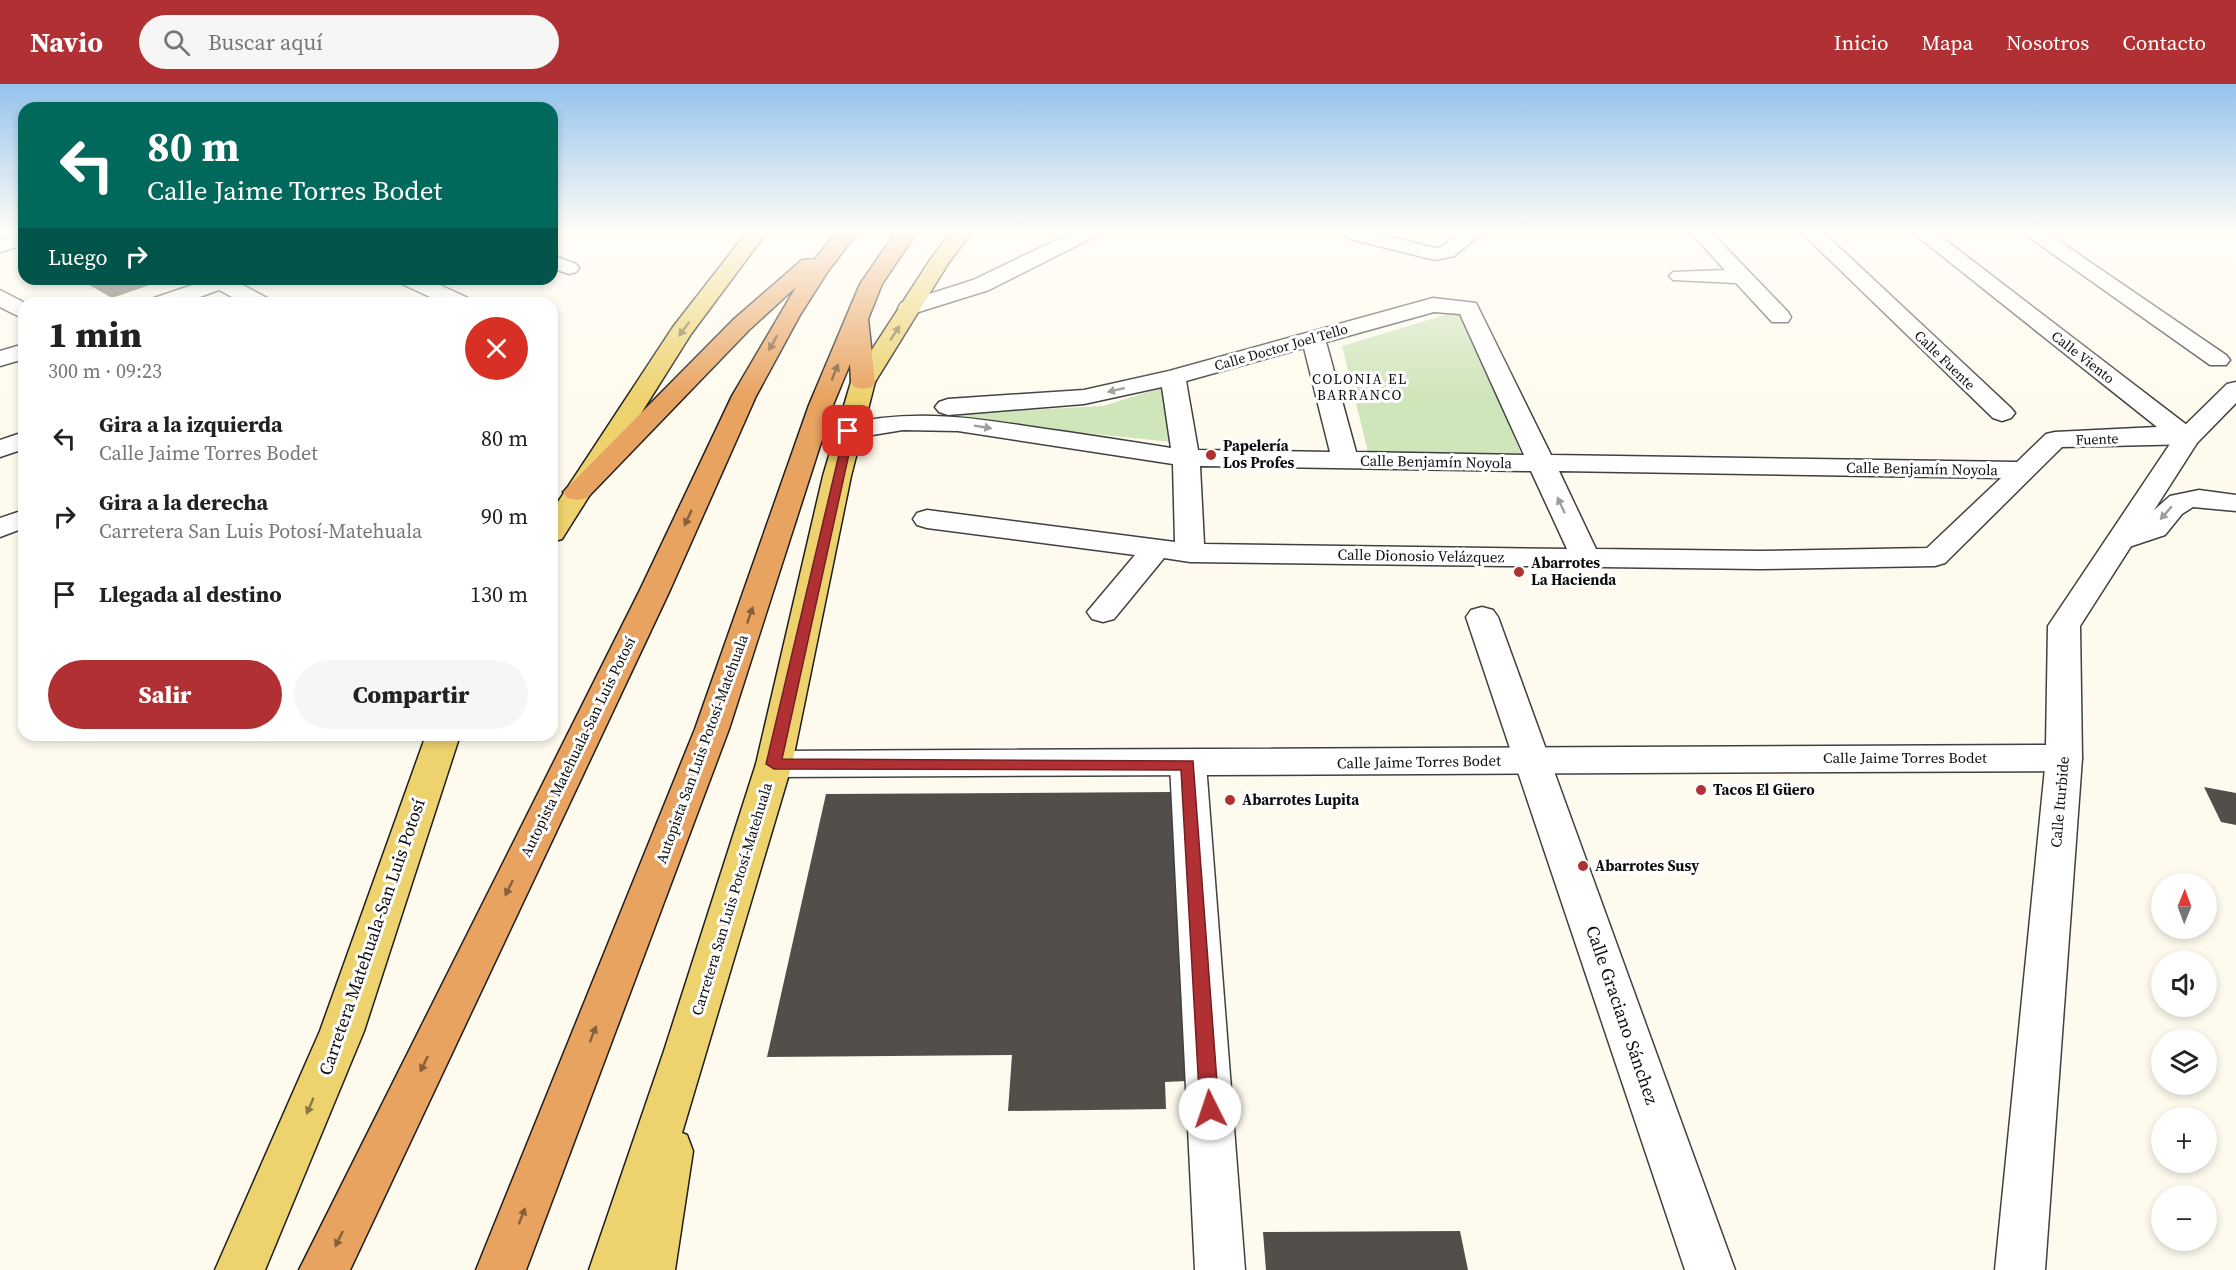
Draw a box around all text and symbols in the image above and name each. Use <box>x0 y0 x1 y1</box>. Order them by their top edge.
search box <box>139 15 559 69</box>
text: Navio <box>30 23 103 61</box>
icon: search <box>160 26 193 59</box>
text: Buscar aquí <box>208 27 323 57</box>
text: Inicio <box>1834 28 1888 57</box>
text: Mapa <box>1921 28 1973 57</box>
text: Nosotros <box>2006 28 2089 57</box>
text: Contacto <box>2122 28 2206 57</box>
text: 80 m <box>147 117 240 175</box>
icon: left <box>48 126 126 204</box>
text: Calle Jaime Torres Bodet <box>147 172 442 209</box>
icon: right <box>120 240 153 273</box>
text: Luego <box>48 242 108 272</box>
text: 1 min <box>48 310 142 359</box>
button: close <box>465 317 528 380</box>
street label: Calle Doctor Joel Tello <box>1212 318 1350 376</box>
one-way arrow <box>678 320 690 336</box>
one-way arrow <box>889 326 901 342</box>
street label: Calle Fuente <box>1910 326 1980 394</box>
street label: Calle Viento <box>2047 326 2119 388</box>
one-way arrow <box>768 335 778 352</box>
text: 300 m · 09:23 <box>48 357 162 385</box>
one-way arrow <box>830 362 840 380</box>
district label: COLONIA EL BARRANCO <box>1312 369 1408 405</box>
one-way arrow <box>1107 386 1125 396</box>
pin <box>822 405 873 456</box>
text: Gira a la izquierda <box>99 409 283 439</box>
icon: arrive <box>831 414 864 447</box>
icon: left <box>48 422 81 455</box>
one-way arrow <box>973 422 992 431</box>
text: 80 m <box>481 423 528 453</box>
street label: Fuente <box>2075 428 2119 450</box>
place label: Papelería Los Profes <box>1223 435 1295 473</box>
text: Calle Jaime Torres Bodet <box>99 439 318 467</box>
marker: Papelería Los Profes <box>1204 448 1218 462</box>
street label: Calle Benjamín Noyola <box>1360 450 1513 473</box>
street label: Calle Benjamín Noyola <box>1846 457 1999 480</box>
text: Gira a la derecha <box>99 487 268 517</box>
one-way arrow <box>1556 496 1565 513</box>
icon: right <box>48 500 81 533</box>
text: 90 m <box>481 501 528 531</box>
one-way arrow <box>2160 505 2173 521</box>
one-way arrow <box>683 510 692 527</box>
text: Carretera San Luis Potosí-Matehuala <box>99 517 422 545</box>
street label: Calle Dionosio Velázquez <box>1337 544 1505 567</box>
place label: Abarrotes La Hacienda <box>1531 552 1617 590</box>
marker: Abarrotes La Hacienda <box>1512 565 1526 579</box>
icon: arrive <box>48 578 81 611</box>
text: Llegada al destino <box>99 579 282 609</box>
text: 130 m <box>470 579 528 609</box>
one-way arrow <box>746 606 756 624</box>
street label: Autopista San Luis Potosí-Matehuala <box>650 631 753 866</box>
street label: Autopista Matehuala-San Luis Potosí <box>515 633 640 860</box>
button: Salir <box>48 660 282 729</box>
button: Compartir <box>294 660 528 729</box>
street label: Calle Jaime Torres Bodet <box>1823 747 1987 768</box>
street label: Calle Jaime Torres Bodet <box>1337 750 1501 773</box>
street label: Calle Iturbide <box>2045 755 2074 849</box>
place label: Tacos El Güero <box>1713 779 1815 800</box>
street label: Carretera San Luis Potosí-Matehuala <box>686 780 777 1018</box>
marker: Tacos El Güero <box>1694 783 1708 797</box>
place label: Abarrotes Lupita <box>1242 789 1360 810</box>
marker: Abarrotes Lupita <box>1223 793 1237 807</box>
street label: Carretera Matehuala-San Luis Potosí <box>312 795 431 1078</box>
place label: Abarrotes Susy <box>1595 855 1699 876</box>
marker: Abarrotes Susy <box>1576 859 1590 873</box>
north arrow <box>2151 873 2217 939</box>
map controls <box>2151 873 2217 1251</box>
one-way arrow <box>505 880 514 897</box>
street label: Calle Graciano Sánchez <box>1580 922 1665 1108</box>
button: sound <box>2151 951 2217 1017</box>
one-way arrow <box>589 1025 598 1043</box>
button: layers <box>2151 1029 2217 1095</box>
one-way arrow <box>419 1055 429 1072</box>
position arrow <box>1178 1077 1242 1141</box>
one-way arrow <box>305 1098 315 1116</box>
button: + <box>2151 1107 2217 1173</box>
button: − <box>2151 1185 2217 1251</box>
one-way arrow <box>518 1206 528 1224</box>
one-way arrow <box>334 1230 343 1247</box>

